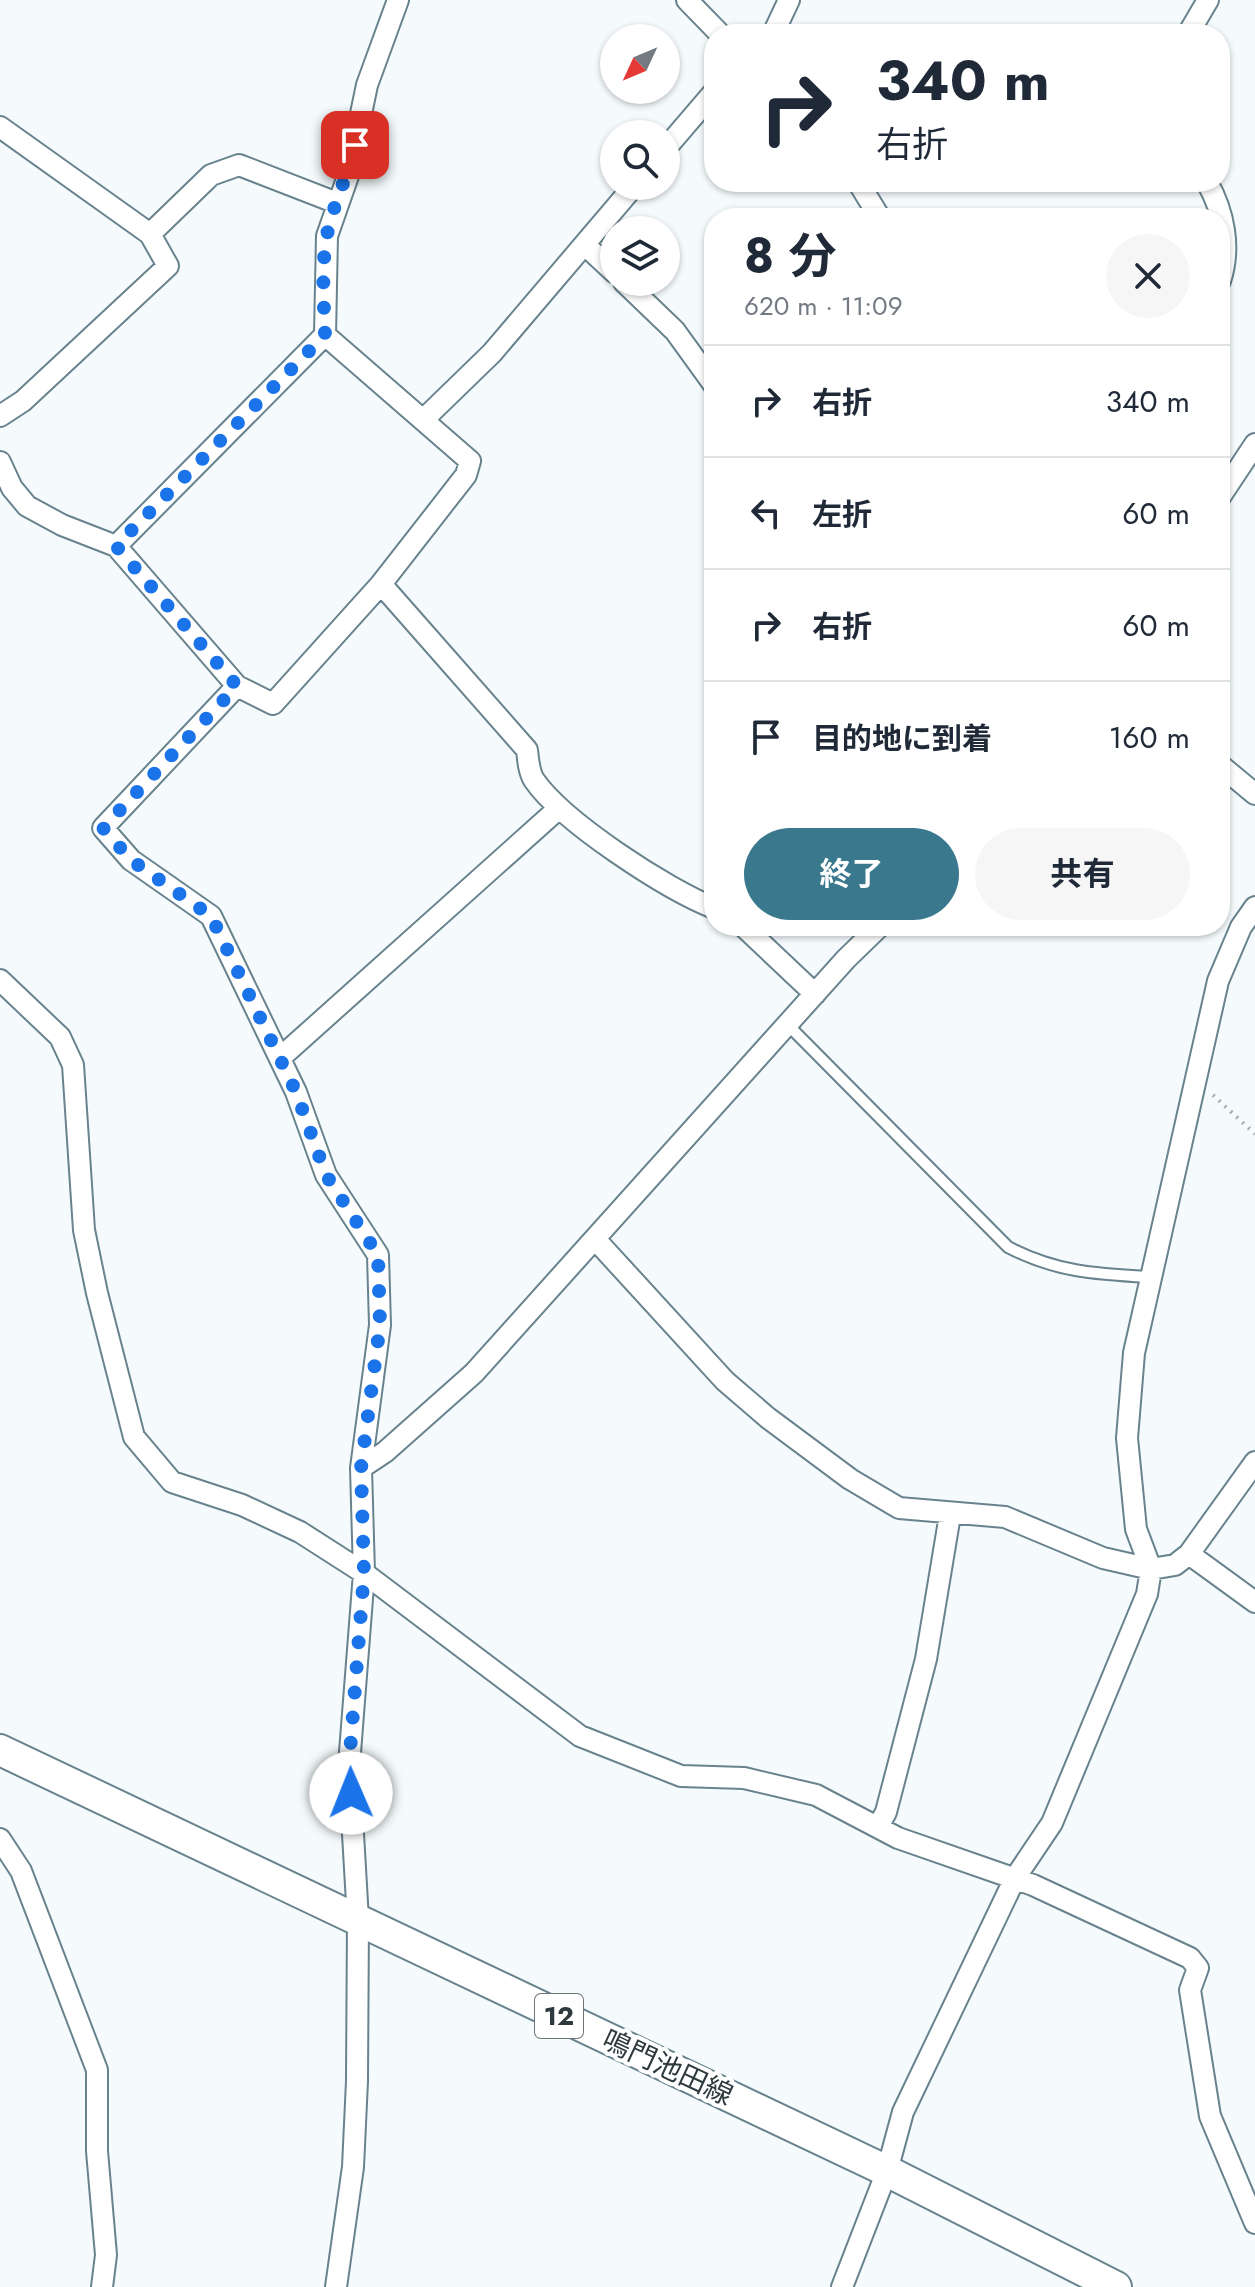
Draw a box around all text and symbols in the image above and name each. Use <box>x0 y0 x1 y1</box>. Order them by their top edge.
north arrow <box>600 24 680 104</box>
map controls <box>600 24 680 296</box>
text: 340 m <box>876 40 1050 121</box>
icon: right <box>744 56 848 160</box>
pin <box>321 111 389 179</box>
text: 右折 <box>876 118 948 170</box>
button: search <box>600 120 680 200</box>
icon: arrive <box>333 123 377 167</box>
button: layers <box>600 216 680 296</box>
text: 8 分 <box>744 222 837 291</box>
button: close <box>1106 234 1190 318</box>
text: 620 m · 11:09 <box>744 287 903 325</box>
icon: right <box>744 379 788 423</box>
text: 340 m <box>1106 380 1190 423</box>
text: 右折 <box>812 381 872 424</box>
icon: left <box>744 491 788 535</box>
text: 60 m <box>1122 492 1190 535</box>
text: 左折 <box>812 493 872 536</box>
icon: right <box>744 603 788 647</box>
text: 60 m <box>1122 604 1190 647</box>
text: 右折 <box>812 605 872 648</box>
icon: arrive <box>744 715 788 759</box>
text: 160 m <box>1109 716 1190 759</box>
text: 目的地に到着 <box>812 717 992 760</box>
button: 終了 <box>744 828 959 920</box>
button: 共有 <box>975 828 1190 920</box>
position arrow <box>309 1751 393 1835</box>
road number: 12 <box>535 1994 583 2038</box>
street label: 鳴門池田線 <box>596 2019 740 2116</box>

